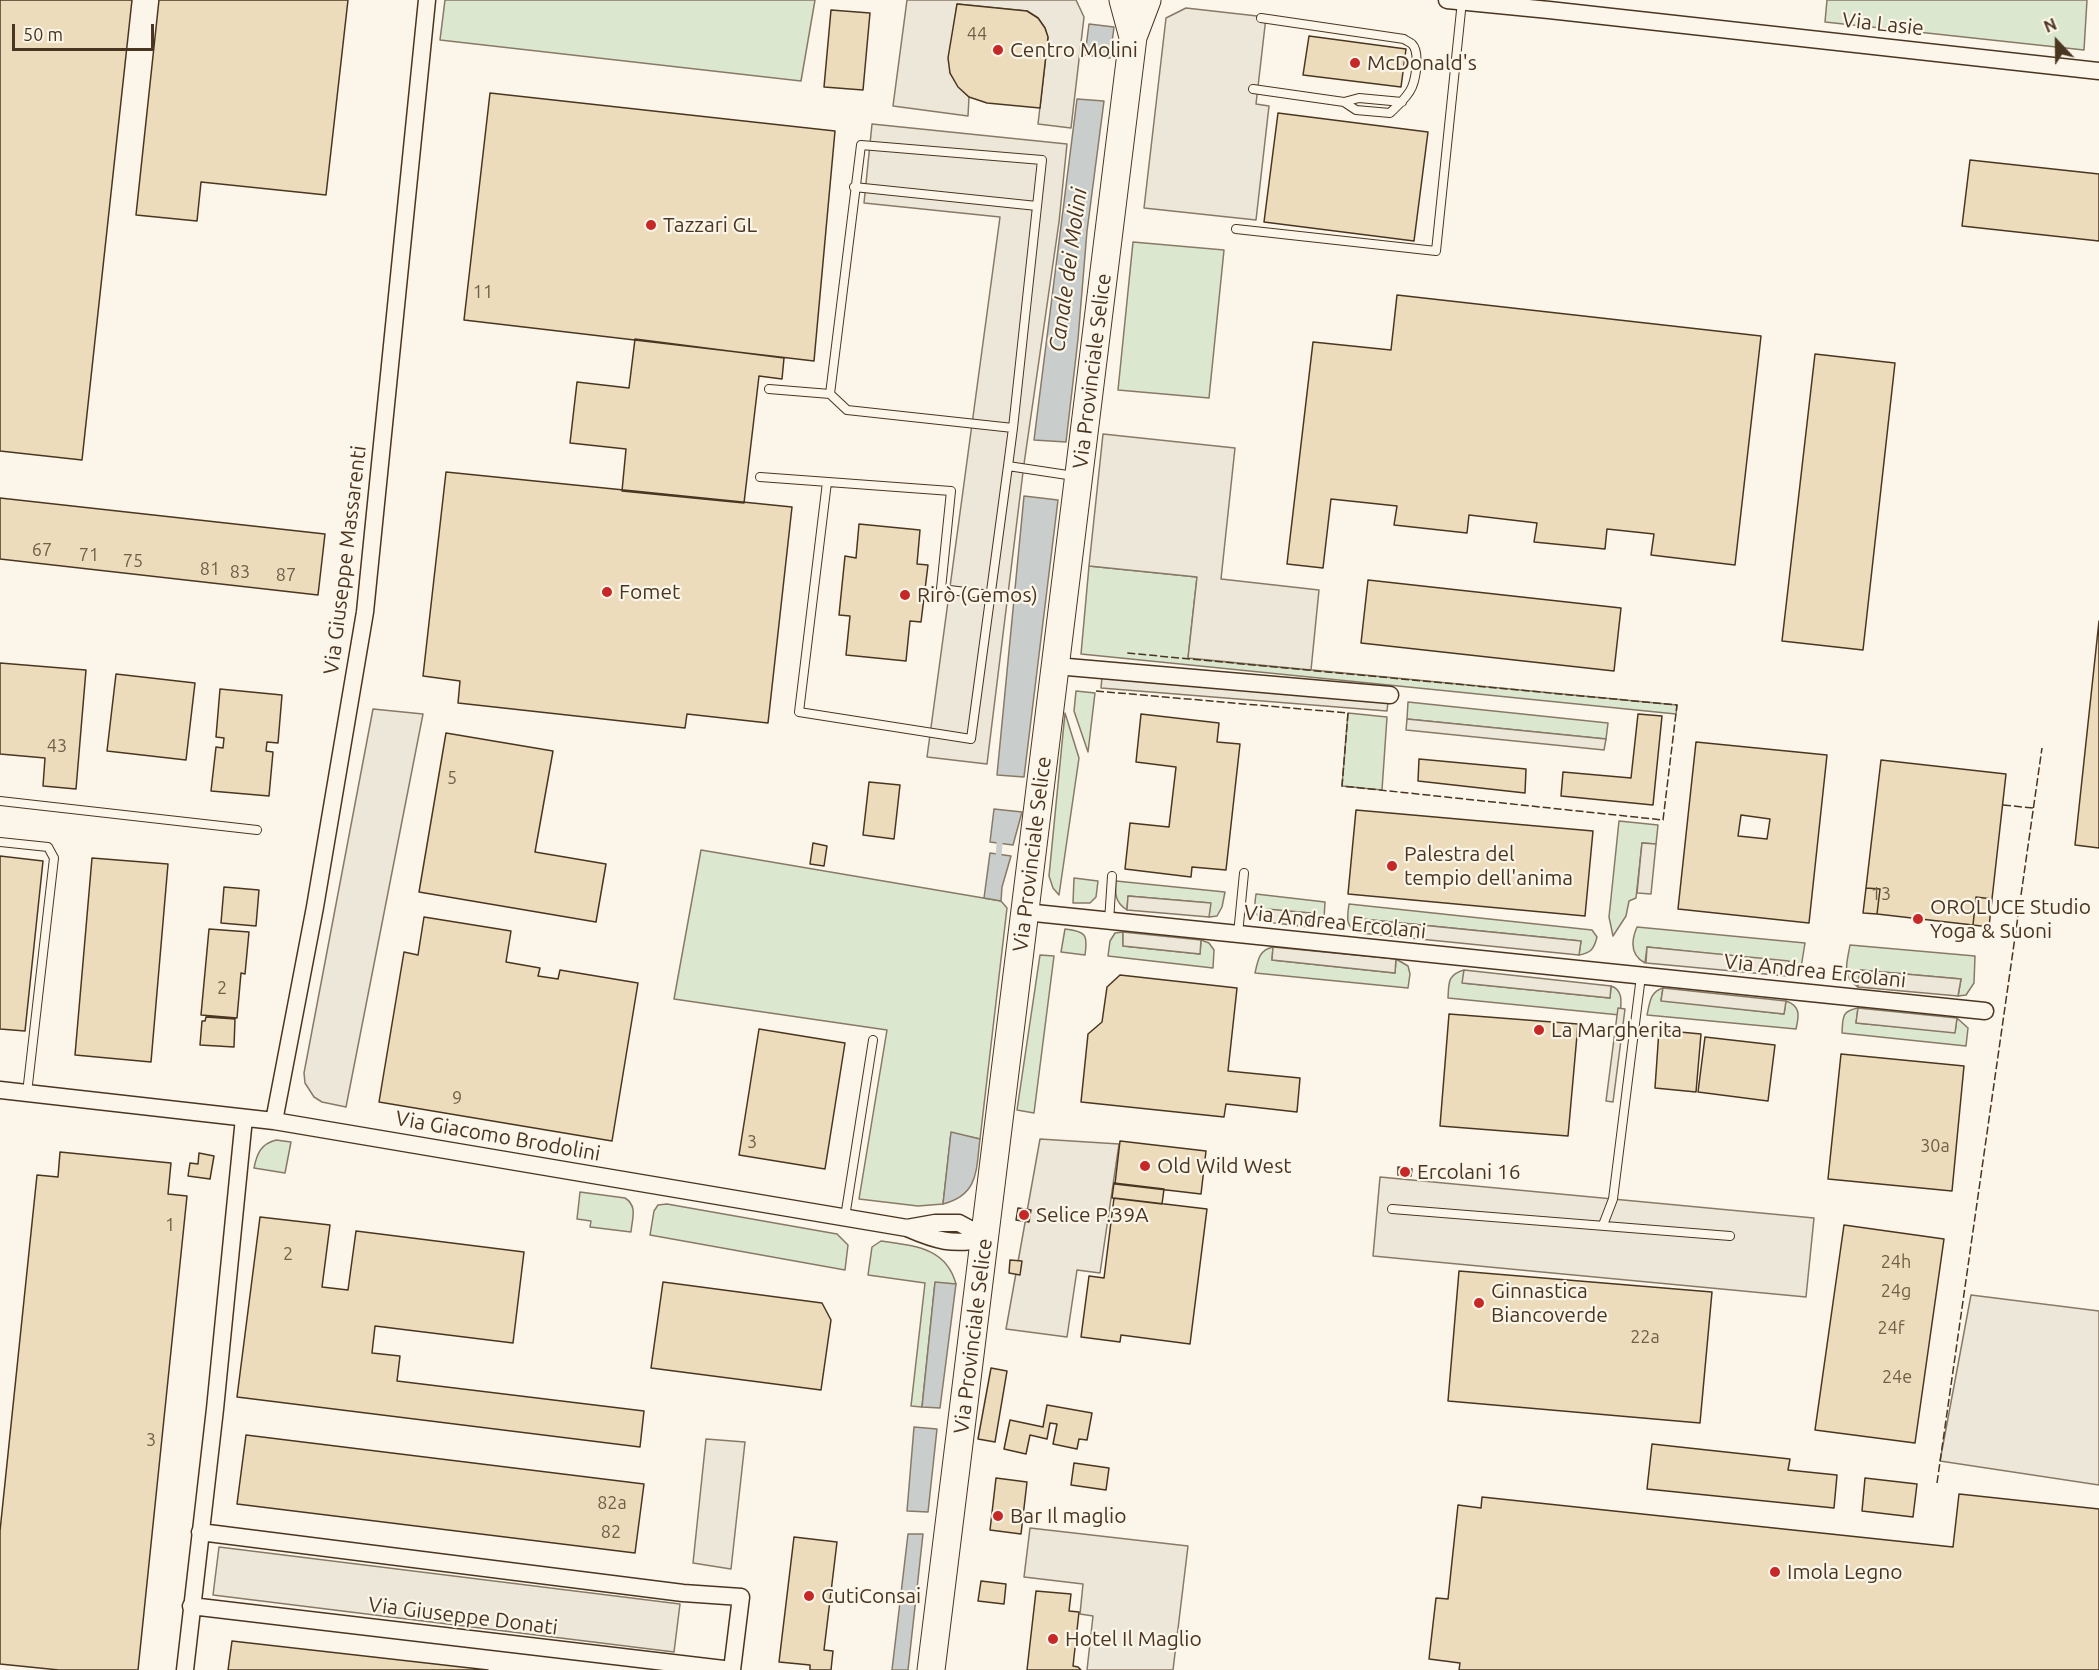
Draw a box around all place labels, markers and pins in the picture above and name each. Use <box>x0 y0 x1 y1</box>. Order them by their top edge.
place label: Centro Molini <box>1010 37 1138 63</box>
marker: Centro Molini <box>991 43 1005 57</box>
place label: McDonald's <box>1367 50 1477 76</box>
marker: McDonald's <box>1348 56 1362 70</box>
place label: Tazzari GL <box>663 212 757 238</box>
marker: Tazzari GL <box>644 218 658 232</box>
place label: Fomet <box>619 579 680 605</box>
place label: Rirò (Gemos) <box>917 582 1038 608</box>
marker: Fomet <box>600 585 614 599</box>
marker: Rirò (Gemos) <box>898 588 912 602</box>
place label: Palestra del tempio dell'anima <box>1404 841 1573 891</box>
marker: Palestra del tempio dell'anima <box>1385 859 1399 873</box>
place label: OROLUCE Studio Yoga & Suoni <box>1930 894 2091 944</box>
marker: OROLUCE Studio Yoga & Suoni <box>1911 912 1925 926</box>
place label: La Margherita <box>1551 1017 1682 1043</box>
marker: La Margherita <box>1532 1023 1546 1037</box>
place label: Old Wild West <box>1157 1153 1292 1179</box>
marker: Old Wild West <box>1138 1159 1152 1173</box>
place label: Ercolani 16 <box>1417 1159 1521 1185</box>
marker: Ercolani 16 <box>1398 1165 1412 1179</box>
place label: Selice P.39A <box>1036 1202 1149 1228</box>
marker: Selice P.39A <box>1017 1208 1031 1222</box>
place label: Ginnastica Biancoverde <box>1491 1278 1608 1328</box>
marker: Ginnastica Biancoverde <box>1472 1296 1486 1310</box>
place label: Bar Il maglio <box>1010 1503 1126 1529</box>
marker: Bar Il maglio <box>991 1509 1005 1523</box>
place label: Imola Legno <box>1787 1559 1903 1585</box>
marker: Imola Legno <box>1768 1565 1782 1579</box>
place label: CutiConsai <box>821 1583 921 1609</box>
marker: CutiConsai <box>802 1589 816 1603</box>
place label: Hotel Il Maglio <box>1065 1626 1202 1652</box>
marker: Hotel Il Maglio <box>1046 1632 1060 1646</box>

